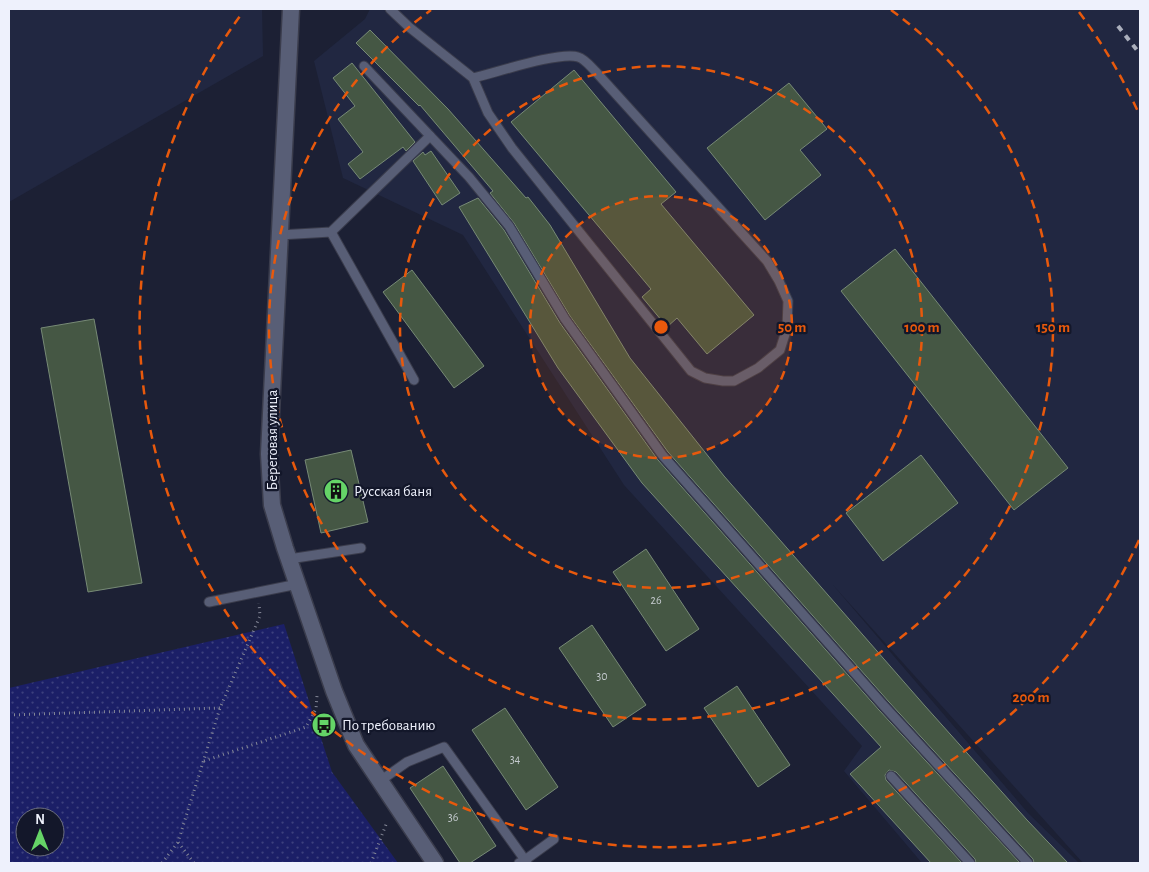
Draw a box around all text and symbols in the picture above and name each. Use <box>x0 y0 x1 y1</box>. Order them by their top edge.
centre of rings <box>652 318 670 336</box>
text: 50 m <box>778 320 806 335</box>
text: 100 m <box>904 320 940 335</box>
text: 150 m <box>1036 320 1070 335</box>
street label: Береговая улица <box>265 389 280 490</box>
building icon: Русская баня <box>323 478 349 504</box>
place label: Русская баня <box>354 484 432 499</box>
house number: 26 <box>650 594 662 606</box>
house number: 30 <box>596 670 608 682</box>
text: 200 m <box>1012 690 1050 705</box>
bus stop icon: По требованию <box>311 712 337 738</box>
place label: По требованию <box>342 718 435 733</box>
house number: 34 <box>510 753 521 765</box>
north arrow <box>15 807 65 857</box>
house number: 36 <box>448 811 459 823</box>
text: N <box>35 813 45 827</box>

